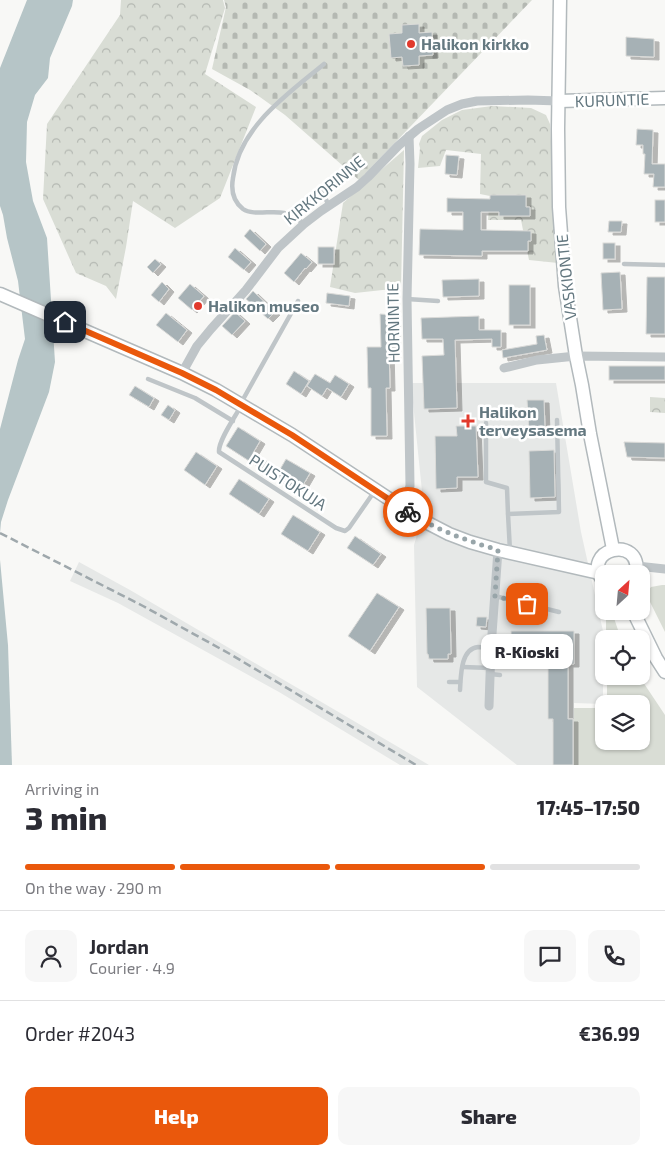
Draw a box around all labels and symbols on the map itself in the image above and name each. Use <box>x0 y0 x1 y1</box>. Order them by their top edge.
place label: Halikon kirkko <box>421 34 529 53</box>
marker: Halikon kirkko <box>405 38 417 50</box>
street label: KURUNTIE <box>574 89 650 110</box>
street label: KIRKKORINNE <box>279 151 368 228</box>
street label: VASKIONTIE <box>552 233 579 321</box>
street label: HORNINTIE <box>382 283 403 363</box>
place label: Halikon museo <box>208 296 320 315</box>
marker: Halikon museo <box>192 300 204 312</box>
pin <box>44 301 86 343</box>
place label: Halikon terveysasema <box>479 402 587 440</box>
marker: Halikon terveysasema <box>461 414 475 428</box>
street label: PUISTOKUJA <box>246 450 330 514</box>
courier <box>383 487 433 537</box>
north arrow <box>595 565 650 620</box>
pin <box>506 583 548 625</box>
callout: R-Kioski <box>481 634 573 669</box>

